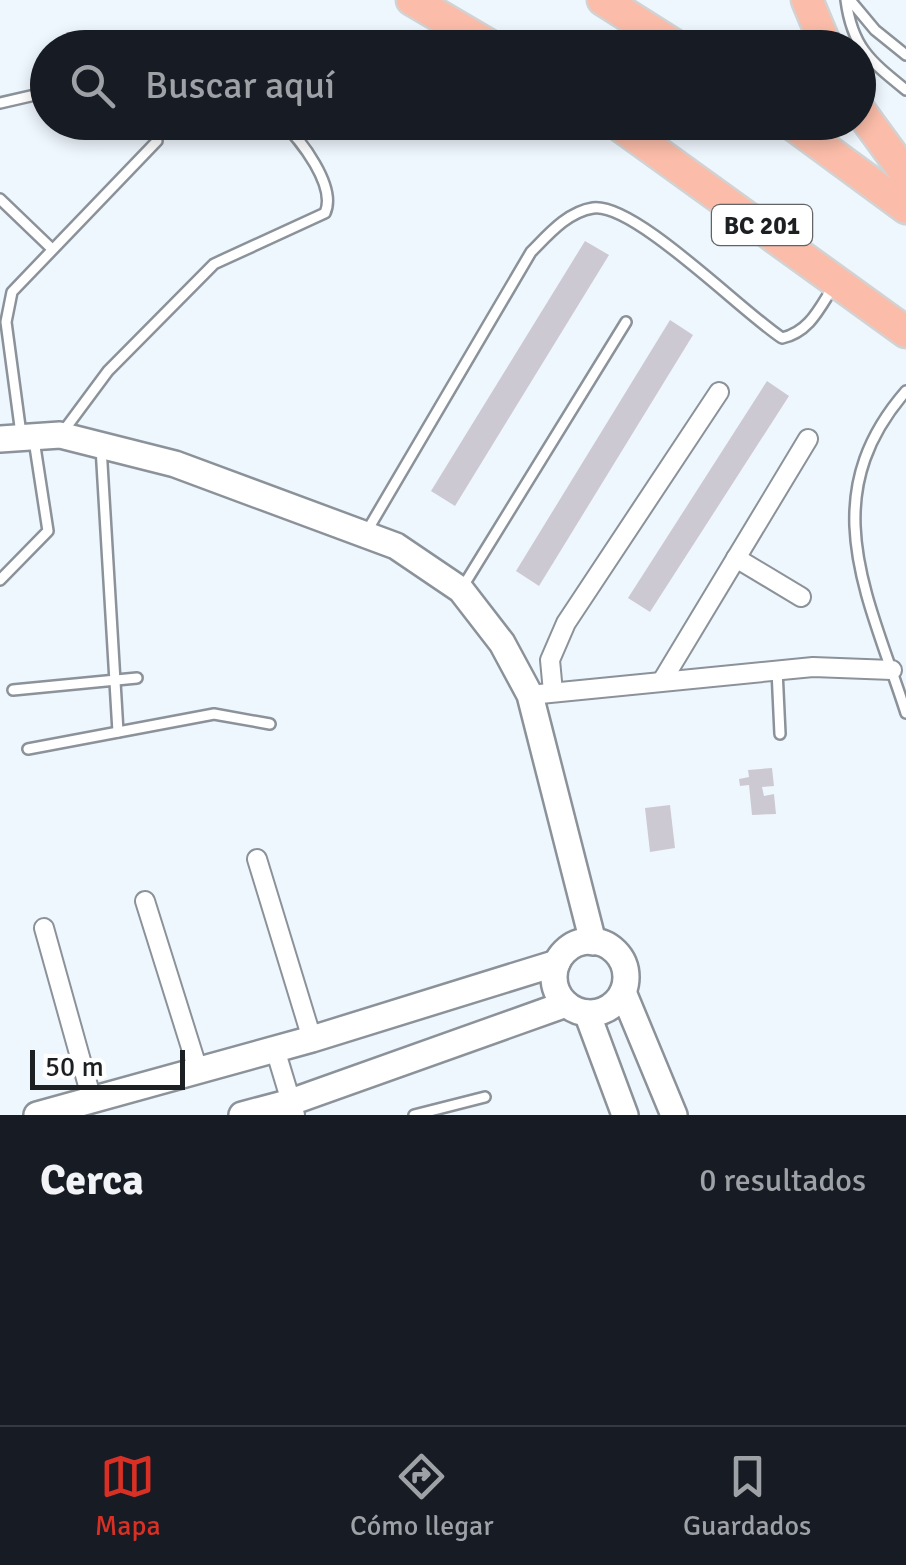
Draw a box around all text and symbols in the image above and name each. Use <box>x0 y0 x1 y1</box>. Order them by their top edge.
search box <box>30 30 876 140</box>
icon: search <box>65 58 120 113</box>
text: Buscar aquí <box>145 62 335 109</box>
road number: BC 201 <box>712 205 812 245</box>
scale bar <box>30 1045 185 1090</box>
text: 50 m <box>45 1050 104 1084</box>
text: Cerca <box>40 1155 144 1206</box>
text: 0 resultados <box>699 1161 866 1200</box>
tab: Mapa <box>95 1449 161 1543</box>
tab: Cómo llegar <box>350 1449 494 1543</box>
tab: Guardados <box>683 1449 811 1543</box>

